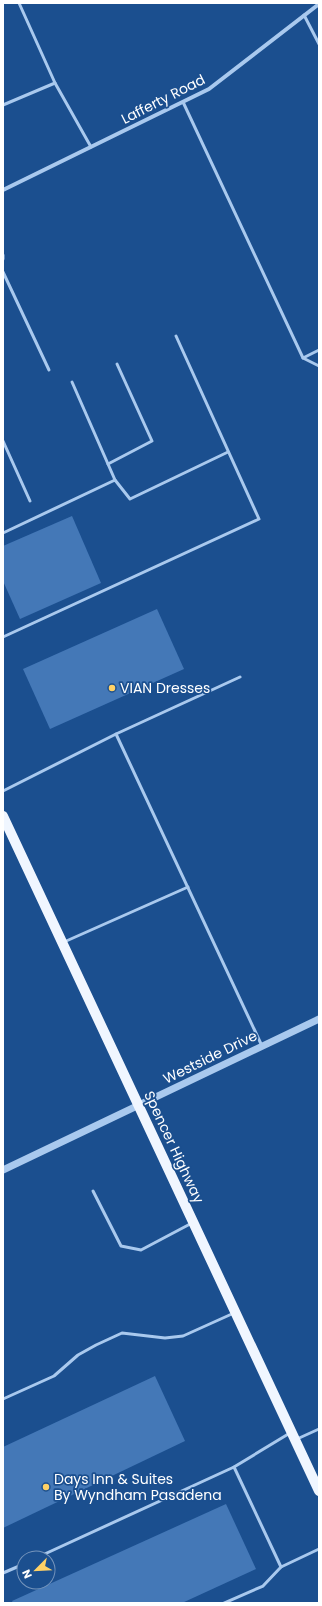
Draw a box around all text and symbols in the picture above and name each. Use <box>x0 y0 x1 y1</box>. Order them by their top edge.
street label: Lafferty Road <box>118 69 208 129</box>
place label: VIAN Dresses <box>120 678 210 698</box>
marker: VIAN Dresses <box>107 683 117 693</box>
street label: Westside Drive <box>160 1025 261 1088</box>
street label: Spencer Highway <box>139 1088 209 1207</box>
place label: Days Inn & Suites By Wyndham Pasadena <box>54 1469 222 1505</box>
marker: Days Inn & Suites By Wyndham Pasadena <box>41 1482 51 1492</box>
north arrow <box>16 1550 56 1590</box>
text: N <box>18 1567 36 1581</box>

